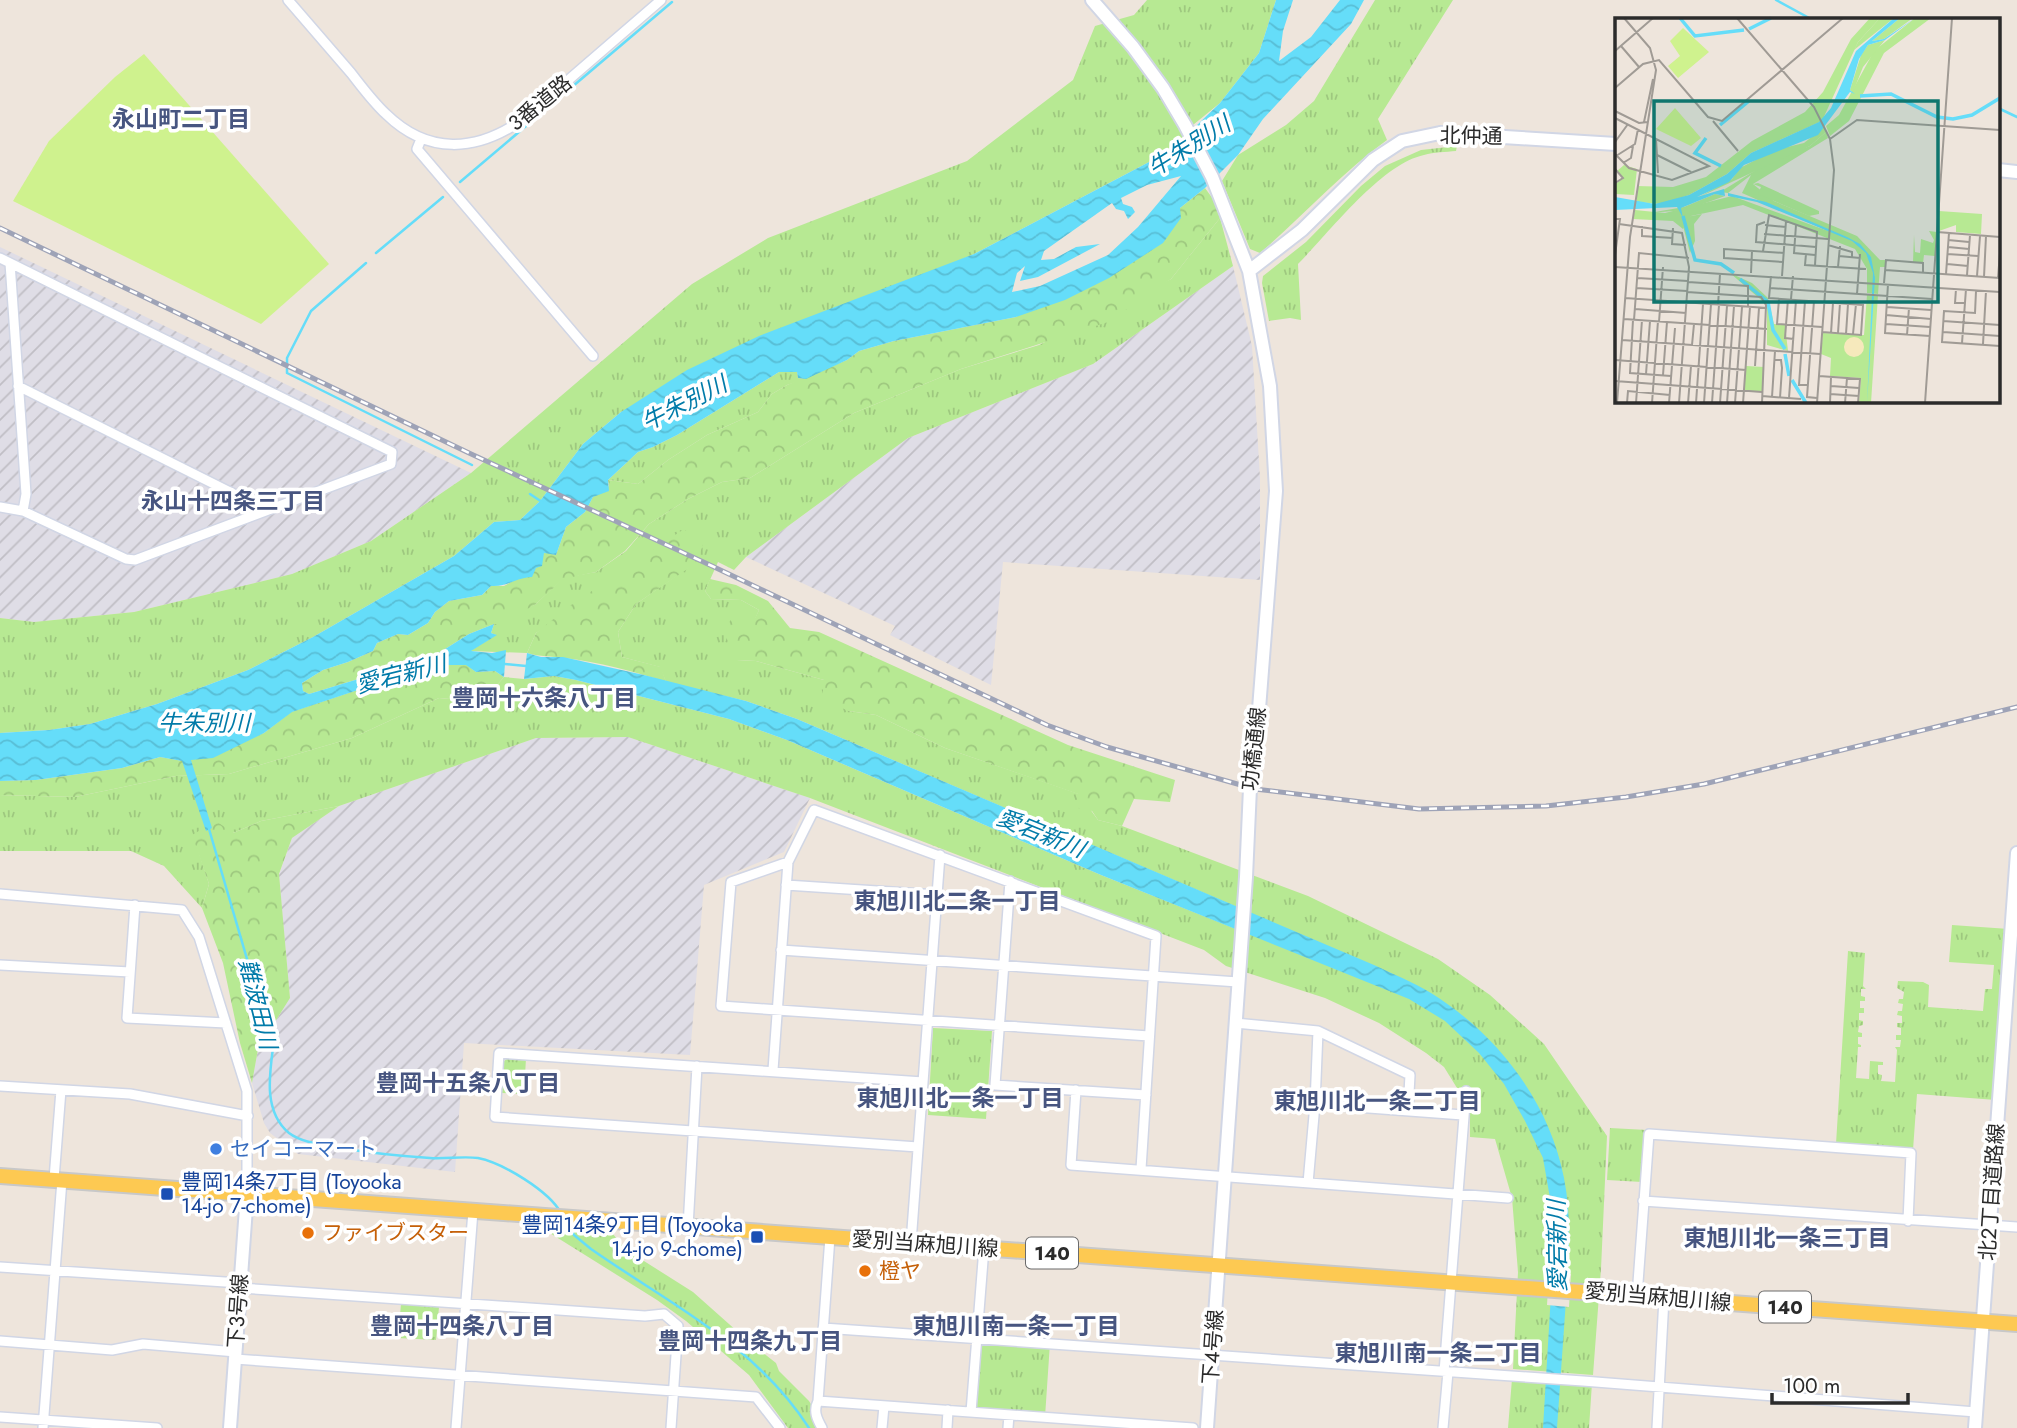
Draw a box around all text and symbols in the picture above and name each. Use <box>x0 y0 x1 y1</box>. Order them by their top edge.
inset map <box>1615 18 2000 402</box>
street label: 3番道路 <box>502 68 578 138</box>
district label: 永山町二丁目 <box>112 102 250 136</box>
water label: 牛朱別川 <box>1141 106 1240 185</box>
street label: 北仲通 <box>1439 120 1503 152</box>
water label: 牛朱別川 <box>635 366 735 439</box>
district label: 永山十四条三丁目 <box>141 484 325 518</box>
water label: 愛宕新川 <box>352 646 453 702</box>
district label: 豊岡十六条八丁目 <box>452 681 636 715</box>
water label: 牛朱別川 <box>158 706 253 740</box>
street label: 功橋通線 <box>1235 706 1273 792</box>
water label: 愛宕新川 <box>992 800 1093 867</box>
district label: 東旭川北二条一丁目 <box>854 884 1061 918</box>
water label: 難波田川 <box>230 955 286 1056</box>
district label: 豊岡十五条八丁目 <box>376 1066 560 1100</box>
district label: 東旭川北一条一丁目 <box>857 1081 1064 1115</box>
district label: 東旭川北一条二丁目 <box>1274 1084 1481 1118</box>
street label: 北2丁目道路線 <box>1972 1122 2012 1262</box>
place label: セイコーマート <box>230 1134 377 1164</box>
marker: セイコーマート <box>208 1141 224 1157</box>
place label: 豊岡14条7丁目 (Toyooka 14-jo 7-chome) <box>181 1167 402 1221</box>
marker: 豊岡14条7丁目 (Toyooka 14-jo 7-chome) <box>159 1186 175 1202</box>
water label: 愛宕新川 <box>1539 1197 1575 1292</box>
place label: 豊岡14条9丁目 (Toyooka 14-jo 9-chome) <box>521 1210 743 1264</box>
place label: ファイブスター <box>322 1218 469 1248</box>
district label: 東旭川北一条三丁目 <box>1684 1221 1891 1255</box>
street label: 愛別当麻旭川線 <box>851 1224 999 1264</box>
marker: ファイブスター <box>300 1225 316 1241</box>
marker: 豊岡14条9丁目 (Toyooka 14-jo 9-chome) <box>749 1229 765 1245</box>
road number: 140 <box>1026 1238 1078 1268</box>
place label: 橙ヤ <box>879 1256 921 1286</box>
marker: 橙ヤ <box>857 1263 873 1279</box>
street label: 下3号線 <box>220 1273 256 1349</box>
street label: 愛別当麻旭川線 <box>1583 1276 1733 1318</box>
road number: 140 <box>1759 1292 1811 1322</box>
street label: 下4号線 <box>1195 1308 1231 1386</box>
district label: 豊岡十四条八丁目 <box>370 1309 554 1343</box>
district label: 東旭川南一条一丁目 <box>913 1309 1120 1343</box>
district label: 豊岡十四条九丁目 <box>658 1324 842 1358</box>
district label: 東旭川南一条二丁目 <box>1335 1336 1542 1370</box>
scale bar <box>1772 1362 1909 1406</box>
text: 100 m <box>1783 1371 1840 1401</box>

